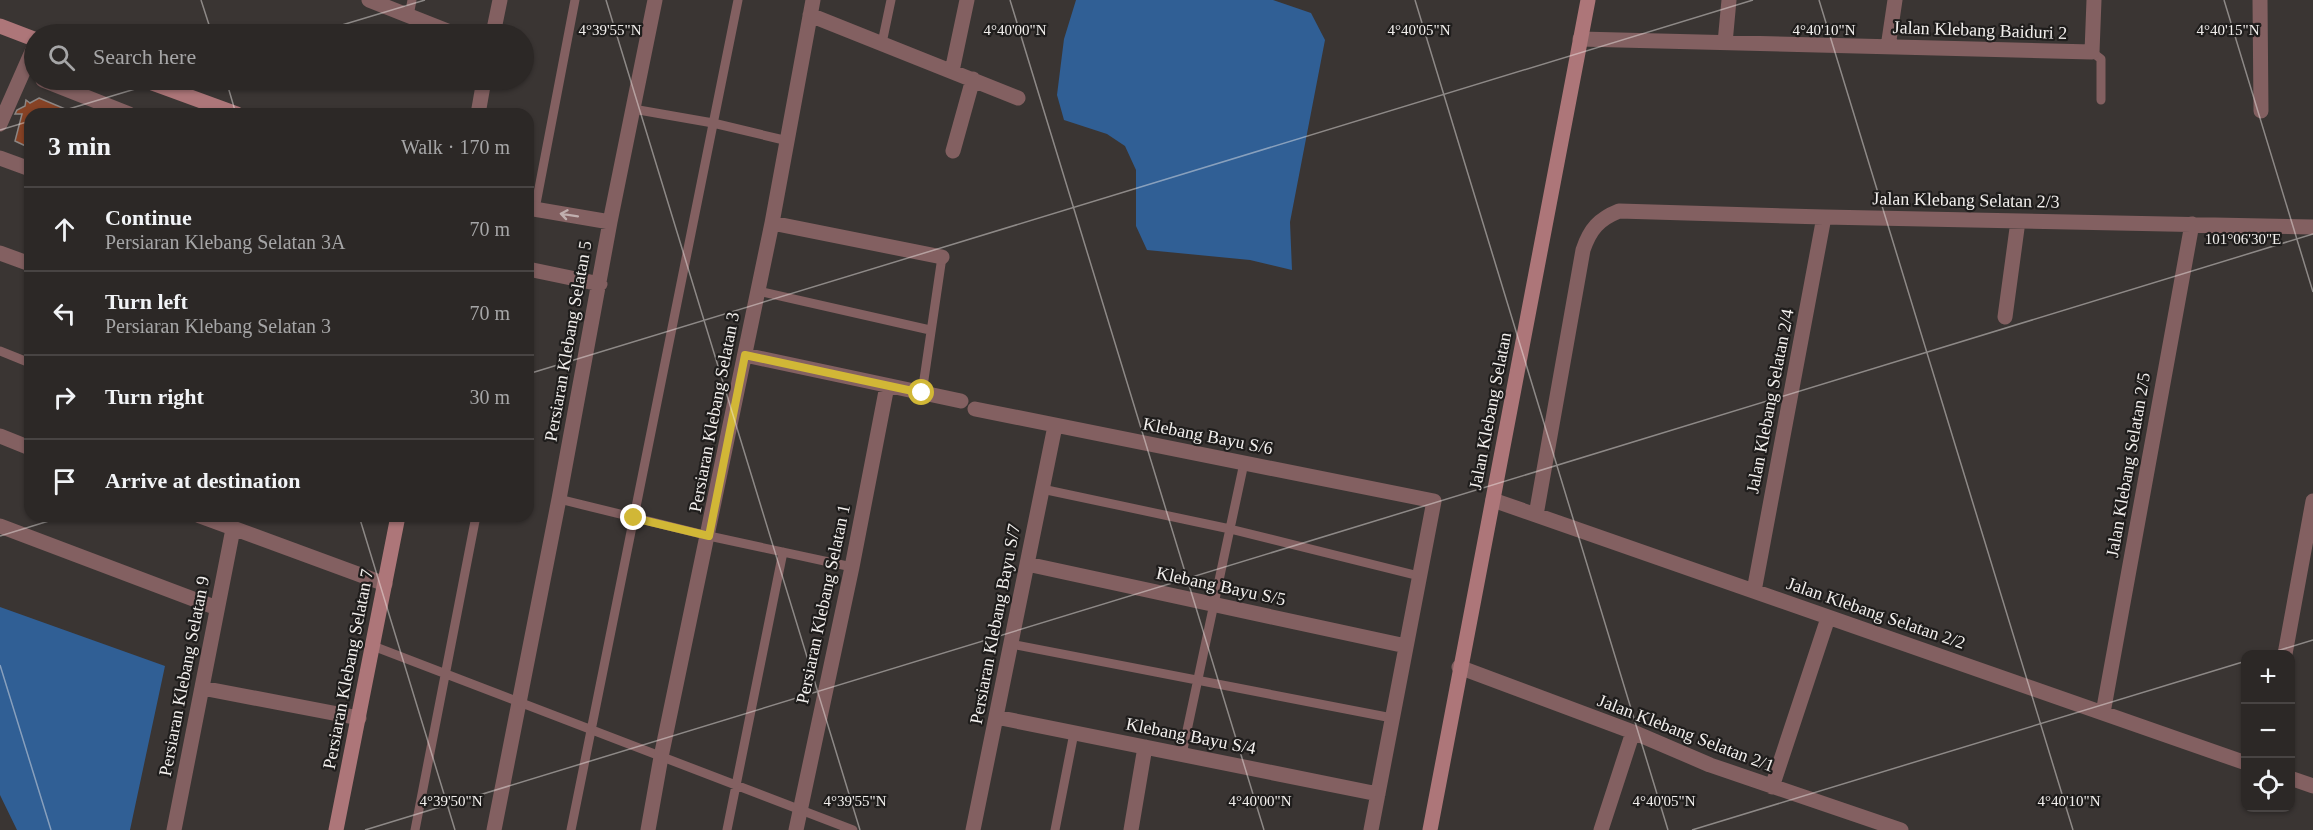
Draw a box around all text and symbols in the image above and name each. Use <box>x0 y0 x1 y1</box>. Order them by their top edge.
street label: Jalan Klebang Baiduri 2 <box>1892 17 2068 43</box>
text: 4°39'55"N <box>578 22 642 38</box>
text: 4°40'00"N <box>983 22 1047 38</box>
text: 4°40'05"N <box>1387 22 1451 38</box>
text: 4°40'10"N <box>1792 22 1856 38</box>
text: 4°40'15"N <box>2196 22 2260 38</box>
search box <box>24 24 534 90</box>
icon: search <box>45 41 78 74</box>
text: Search here <box>93 44 196 69</box>
text: 3 min <box>48 132 111 161</box>
text: Walk · 170 m <box>401 136 510 158</box>
street label: Jalan Klebang Selatan 2/3 <box>1872 188 2060 212</box>
text: Continue <box>105 205 192 230</box>
one-way arrow <box>559 209 579 220</box>
icon: ahead <box>48 213 81 246</box>
text: 70 m <box>469 218 510 240</box>
text: Persiaran Klebang Selatan 3A <box>105 231 345 253</box>
text: 101°06'30"E <box>2205 231 2281 247</box>
street label: Persiaran Klebang Selatan 5 <box>540 239 596 443</box>
text: Turn left <box>105 289 188 314</box>
icon: left <box>48 297 81 330</box>
text: 70 m <box>469 302 510 324</box>
street label: Jalan Klebang Selatan 2/4 <box>1742 307 1798 495</box>
street label: Persiaran Klebang Selatan 3 <box>685 310 743 514</box>
text: Persiaran Klebang Selatan 3 <box>105 315 331 337</box>
street label: Jalan Klebang Selatan <box>1465 331 1515 491</box>
street label: Jalan Klebang Selatan 2/5 <box>2102 371 2154 559</box>
route start <box>908 379 934 405</box>
icon: right <box>48 381 81 414</box>
text: Turn right <box>105 384 204 409</box>
text: 30 m <box>469 386 510 408</box>
street label: Klebang Bayu S/6 <box>1141 414 1275 458</box>
icon: arrive <box>48 465 81 498</box>
text: Arrive at destination <box>105 468 301 493</box>
street label: Persiaran Klebang Selatan 1 <box>792 502 854 706</box>
route end <box>620 504 646 530</box>
street label: Persiaran Klebang Bayu S/7 <box>966 522 1024 726</box>
street label: Klebang Bayu S/5 <box>1154 562 1288 610</box>
street label: Persiaran Klebang Selatan 7 <box>319 567 377 771</box>
street label: Jalan Klebang Selatan 2/2 <box>1784 573 1968 653</box>
street label: Persiaran Klebang Selatan 9 <box>155 574 213 778</box>
map controls <box>2241 650 2295 812</box>
button: + <box>2241 650 2295 704</box>
street label: Jalan Klebang Selatan 2/1 <box>1595 690 1777 776</box>
button: − <box>2241 704 2295 758</box>
street label: Klebang Bayu S/4 <box>1124 714 1258 758</box>
button: locate <box>2241 758 2295 812</box>
text: 4°39'50"N <box>419 793 483 809</box>
text: 4°39'55"N <box>823 793 887 809</box>
text: 4°40'00"N <box>1228 793 1292 809</box>
text: 4°40'05"N <box>1632 793 1696 809</box>
text: 4°40'10"N <box>2037 793 2101 809</box>

